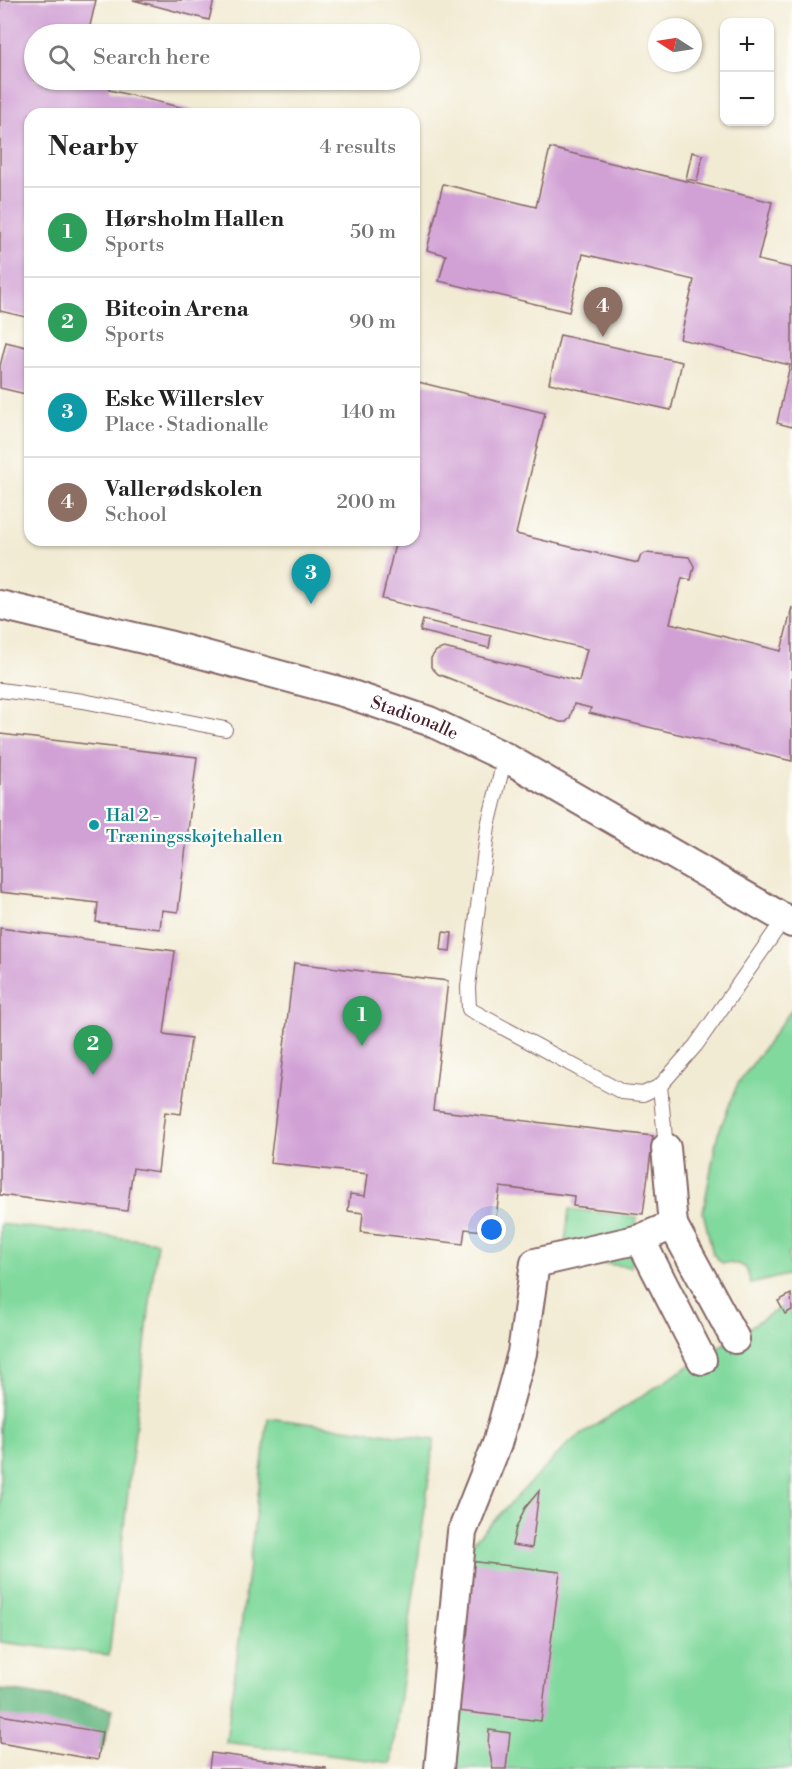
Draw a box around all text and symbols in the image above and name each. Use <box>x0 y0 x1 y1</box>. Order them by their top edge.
north arrow <box>648 18 702 72</box>
map controls <box>720 18 774 126</box>
button: + <box>720 18 774 72</box>
search box <box>24 24 420 90</box>
icon: search <box>45 41 78 74</box>
text: Search here <box>93 44 210 71</box>
button: − <box>720 72 774 126</box>
text: Nearby <box>48 131 138 163</box>
text: 4 results <box>319 135 396 160</box>
text: Hørsholm Hallen <box>105 206 284 233</box>
text: 1 <box>63 220 72 245</box>
text: 50 m <box>350 220 396 245</box>
text: Sports <box>105 233 164 258</box>
pin: 4 <box>584 288 622 337</box>
text: Bitcoin Arena <box>105 296 249 323</box>
text: 2 <box>61 310 74 335</box>
text: 90 m <box>349 310 396 335</box>
text: Sports <box>105 323 164 348</box>
text: Eske Willerslev <box>105 386 264 413</box>
text: 3 <box>61 400 74 425</box>
text: 140 m <box>341 400 396 425</box>
text: Place · Stadionalle <box>105 413 269 438</box>
text: Vallerødskolen <box>105 476 262 503</box>
text: 4 <box>61 490 74 515</box>
text: 200 m <box>336 490 396 515</box>
text: School <box>105 503 167 528</box>
pin: 3 <box>292 554 330 604</box>
street label: Stadionalle <box>368 691 462 745</box>
place label: Hal 2 - Træningsskøjtehallen <box>106 804 283 848</box>
marker: Hal 2 - Træningsskøjtehallen <box>87 818 101 832</box>
pin: 1 <box>342 996 382 1046</box>
pin: 2 <box>74 1026 112 1075</box>
your location <box>477 1215 506 1244</box>

